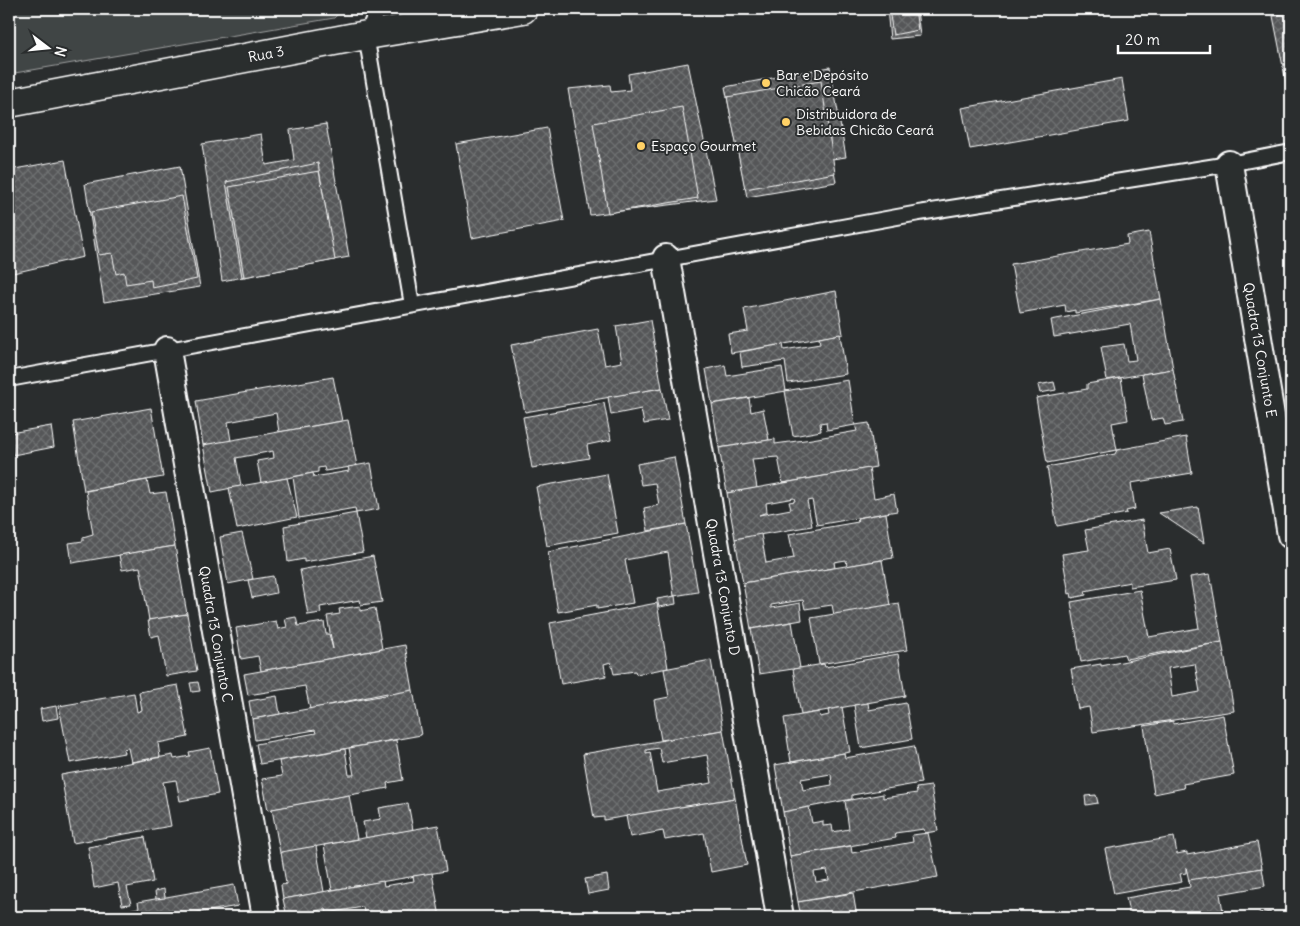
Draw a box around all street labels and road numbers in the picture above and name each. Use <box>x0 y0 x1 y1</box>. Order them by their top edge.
street label: Rua 3 <box>247 42 286 66</box>
street label: Quadra 13 Conjunto E <box>1239 281 1281 419</box>
street label: Quadra 13 Conjunto D <box>702 517 744 657</box>
street label: Quadra 13 Conjunto C <box>195 564 237 704</box>

